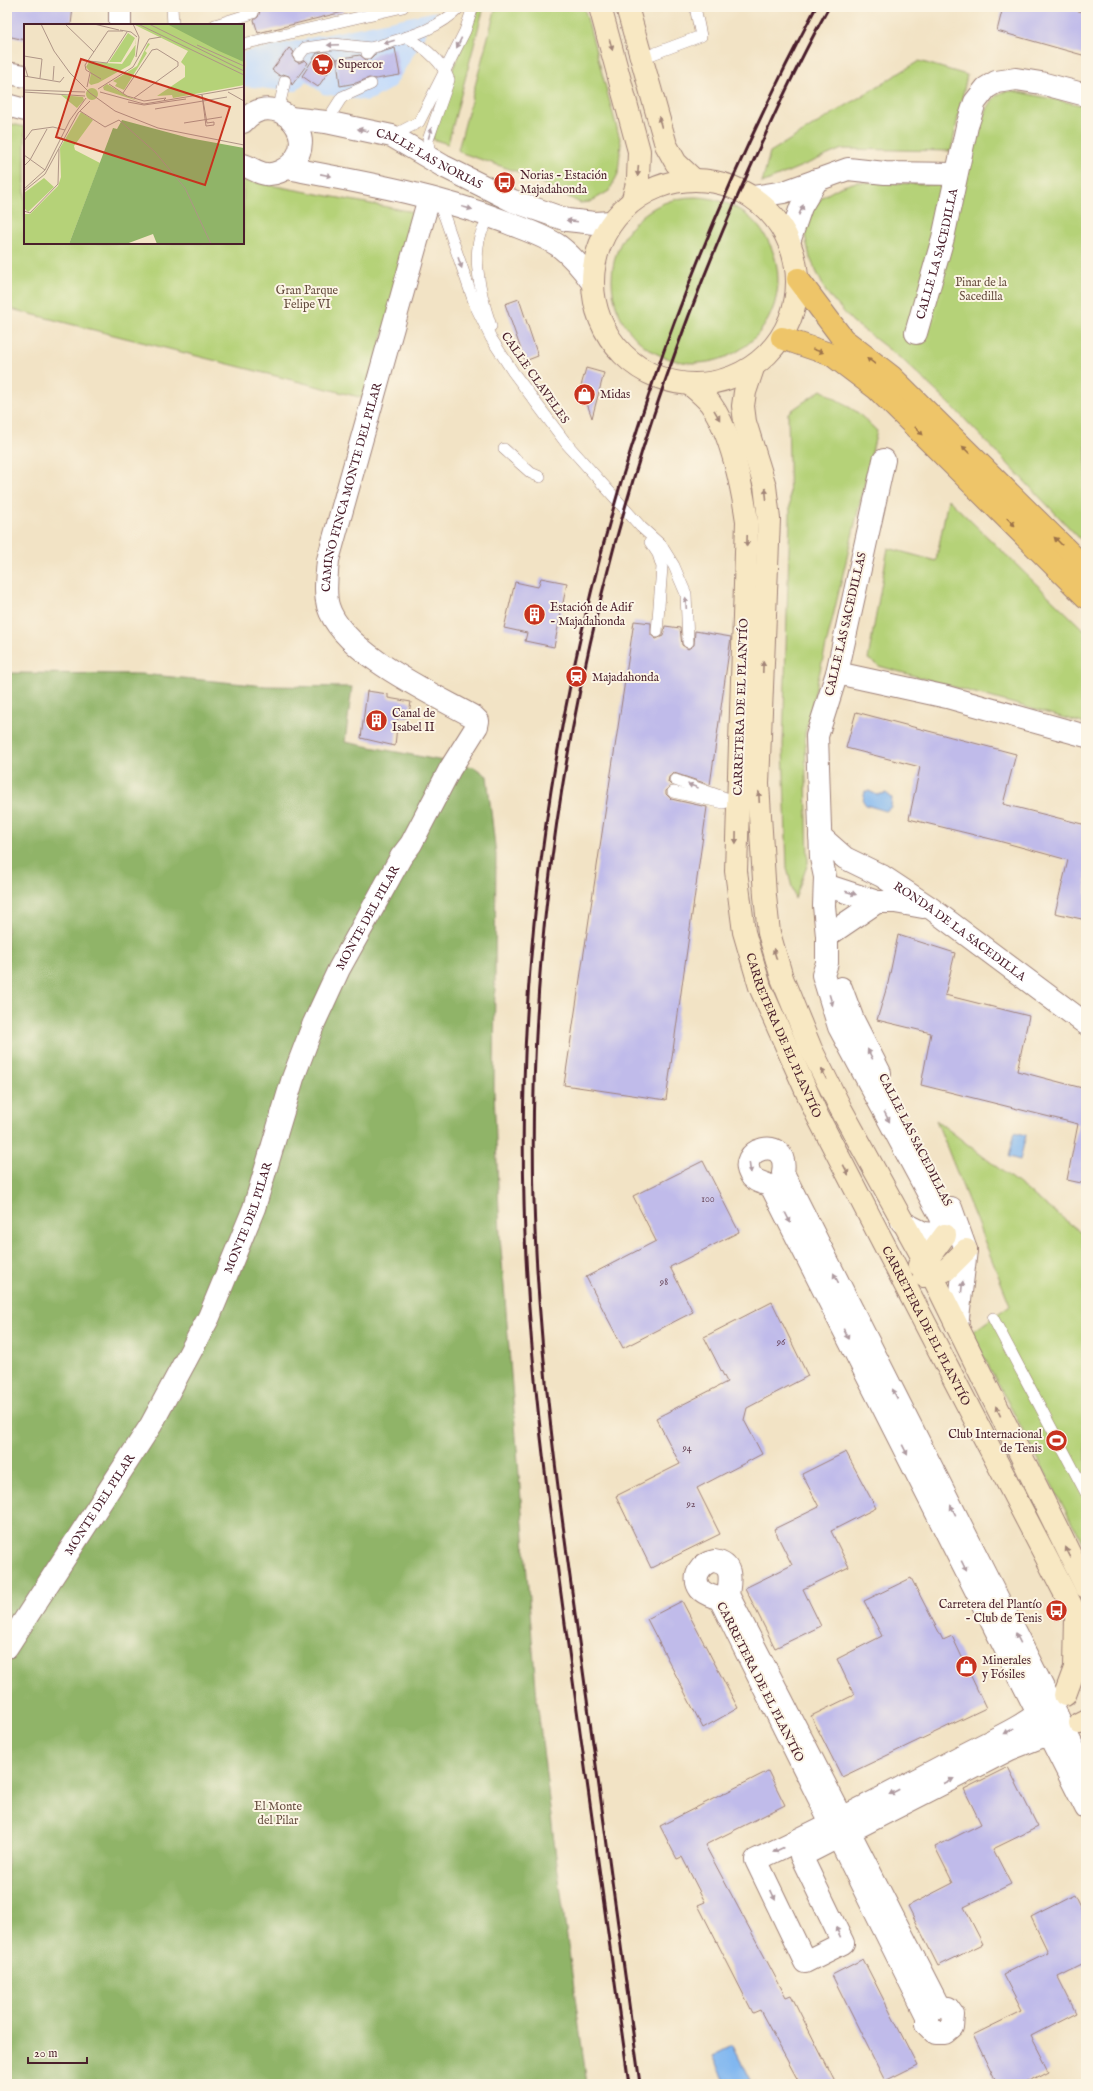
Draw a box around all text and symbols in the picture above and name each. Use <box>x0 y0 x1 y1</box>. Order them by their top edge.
inset map <box>24 24 244 244</box>
one-way arrow <box>456 38 462 49</box>
one-way arrow <box>608 38 614 51</box>
one-way arrow <box>383 39 395 45</box>
one-way arrow <box>327 41 339 48</box>
supermarket icon: Supercor <box>309 51 335 77</box>
place label: Supercor <box>338 57 383 73</box>
one-way arrow <box>657 116 663 128</box>
street label: CALLE LAS NORIAS <box>375 125 485 192</box>
one-way arrow <box>357 127 370 133</box>
one-way arrow <box>427 127 433 139</box>
one-way arrow <box>635 165 642 177</box>
place label: Norias - Estación Majadahonda <box>520 168 608 197</box>
bus stop icon: Norias - Estación Majadahonda <box>492 169 518 195</box>
one-way arrow <box>319 172 332 178</box>
street label: CALLE LA SACEDILLA <box>913 186 961 321</box>
one-way arrow <box>797 204 804 216</box>
one-way arrow <box>461 205 473 211</box>
one-way arrow <box>566 217 578 224</box>
one-way arrow <box>457 257 463 269</box>
park label: Pinar de la Sacedilla <box>955 275 1008 304</box>
park label: Gran Parque Felipe VI <box>276 283 339 313</box>
street label: CALLE CLAVELES <box>498 329 572 427</box>
one-way arrow <box>813 348 825 354</box>
one-way arrow <box>866 357 877 365</box>
street label: CAMINO FINCA MONTE DEL PILAR <box>318 380 385 592</box>
shop icon: Midas <box>572 381 598 407</box>
place label: Midas <box>600 387 630 402</box>
one-way arrow <box>713 409 720 421</box>
one-way arrow <box>914 426 924 436</box>
one-way arrow <box>961 445 971 455</box>
one-way arrow <box>763 488 769 500</box>
one-way arrow <box>1006 517 1016 527</box>
one-way arrow <box>743 535 750 547</box>
one-way arrow <box>1053 536 1063 546</box>
street label: CALLE LAS SACEDILLAS <box>822 551 870 697</box>
one-way arrow <box>683 597 690 609</box>
place label: Estación de Adif - Majadahonda <box>550 600 635 629</box>
building icon: Estación de Adif - Majadahonda <box>521 601 547 627</box>
street label: CARRETERA DE EL PLANTÍO <box>729 618 752 796</box>
one-way arrow <box>760 660 766 673</box>
station icon: Majadahonda <box>563 664 589 690</box>
place label: Majadahonda <box>592 670 660 685</box>
place label: Canal de Isabel II <box>392 706 436 735</box>
building icon: Canal de Isabel II <box>364 707 390 733</box>
one-way arrow <box>687 783 699 789</box>
one-way arrow <box>756 790 762 803</box>
one-way arrow <box>733 832 740 844</box>
street label: MONTE DEL PILAR <box>332 862 403 973</box>
street label: RONDA DE LA SACEDILLA <box>891 878 1030 985</box>
one-way arrow <box>845 891 857 897</box>
one-way arrow <box>772 948 778 960</box>
street label: CARRETERA DE EL PLANTÍO <box>743 951 825 1120</box>
one-way arrow <box>828 995 834 1007</box>
one-way arrow <box>867 1048 874 1059</box>
one-way arrow <box>820 1069 827 1080</box>
street label: CALLE LAS SACEDILLAS <box>875 1071 955 1209</box>
one-way arrow <box>884 1111 890 1123</box>
street label: MONTE DEL PILAR <box>220 1159 275 1276</box>
one-way arrow <box>747 1161 753 1174</box>
one-way arrow <box>843 1164 850 1176</box>
house number: 100 <box>701 1193 715 1206</box>
one-way arrow <box>784 1212 791 1224</box>
street label: CARRETERA DE EL PLANTÍO <box>879 1244 974 1408</box>
one-way arrow <box>833 1272 839 1283</box>
house number: 98 <box>659 1276 668 1289</box>
one-way arrow <box>959 1281 965 1293</box>
one-way arrow <box>843 1328 849 1340</box>
house number: 96 <box>776 1336 786 1349</box>
one-way arrow <box>892 1388 898 1399</box>
one-way arrow <box>995 1405 1001 1416</box>
place label: Club Internacional de Tenis <box>948 1427 1043 1456</box>
sports icon: Club Internacional de Tenis <box>1044 1428 1070 1454</box>
house number: 94 <box>681 1442 692 1455</box>
one-way arrow <box>902 1444 908 1456</box>
street label: MONTE DEL PILAR <box>61 1450 138 1558</box>
house number: 92 <box>685 1498 696 1511</box>
one-way arrow <box>950 1504 957 1515</box>
one-way arrow <box>1065 1546 1072 1558</box>
one-way arrow <box>960 1560 967 1572</box>
place label: Carretera del Plantío - Club de Tenis <box>939 1597 1043 1626</box>
bus stop icon: Carretera del Plantío - Club de Tenis <box>1044 1598 1070 1624</box>
street label: CARRETERA DE EL PLANTÍO <box>713 1599 808 1765</box>
one-way arrow <box>1015 1632 1022 1644</box>
place label: Minerales y Fósiles <box>981 1653 1031 1682</box>
shop icon: Minerales y Fósiles <box>954 1654 980 1680</box>
one-way arrow <box>1003 1727 1015 1734</box>
one-way arrow <box>943 1778 954 1784</box>
one-way arrow <box>888 1788 900 1795</box>
park label: El Monte del Pilar <box>254 1799 302 1828</box>
one-way arrow <box>772 1847 783 1853</box>
one-way arrow <box>770 1889 776 1901</box>
one-way arrow <box>835 1926 841 1937</box>
scale bar <box>28 2039 87 2065</box>
text: 20 m <box>34 2046 57 2061</box>

